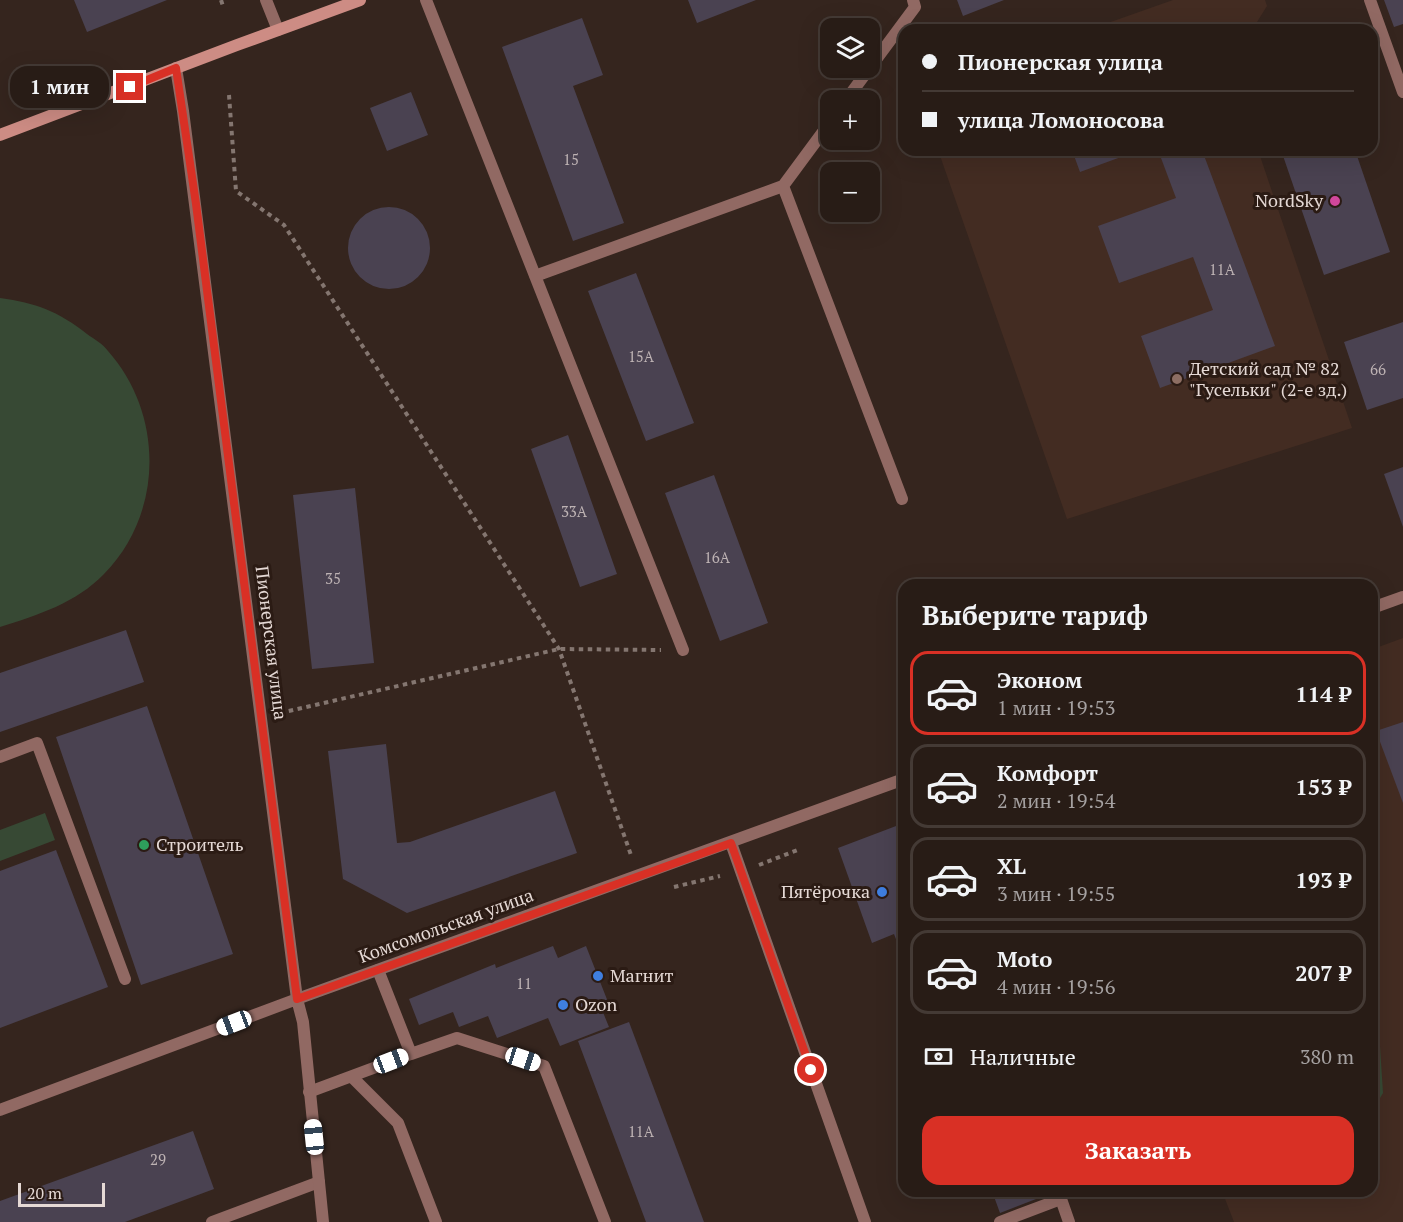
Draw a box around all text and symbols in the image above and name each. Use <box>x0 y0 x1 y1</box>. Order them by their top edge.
map controls <box>820 18 880 222</box>
button: layers <box>820 18 880 78</box>
text: Пионерская улица <box>958 47 1163 76</box>
callout: 1 мин <box>10 66 109 108</box>
text: 1 мин <box>30 73 89 100</box>
route end <box>116 73 143 100</box>
button: + <box>820 90 880 150</box>
text: улица Ломоносова <box>958 105 1165 134</box>
house number: 15 <box>563 149 579 169</box>
button: − <box>820 162 880 222</box>
place label: NordSky <box>1255 188 1324 212</box>
marker: NordSky <box>1328 194 1342 208</box>
house number: 11А <box>1209 259 1236 279</box>
house number: 15А <box>628 346 655 366</box>
place label: Детский сад № 82 "Гусельки" (2-е зд.) <box>1189 356 1347 401</box>
house number: 66 <box>1370 359 1386 379</box>
marker: Детский сад № 82 "Гусельки" (2-е зд.) <box>1170 372 1184 386</box>
house number: 33А <box>561 501 588 521</box>
house number: 16А <box>704 547 731 567</box>
street label: Пионерская улица <box>251 565 293 721</box>
house number: 35 <box>325 568 341 588</box>
text: Выберите тариф <box>922 597 1148 633</box>
text: Эконом <box>997 665 1082 694</box>
icon: car <box>925 666 979 720</box>
text: 114 ₽ <box>1295 679 1351 708</box>
text: 1 мин · 19:53 <box>997 694 1115 721</box>
text: Комфорт <box>997 758 1098 787</box>
icon: car <box>925 759 979 813</box>
text: 153 ₽ <box>1295 772 1351 801</box>
text: 2 мин · 19:54 <box>997 787 1115 814</box>
place label: Строитель <box>156 832 244 856</box>
marker: Строитель <box>137 838 151 852</box>
text: XL <box>997 851 1026 880</box>
icon: car <box>925 852 979 906</box>
text: 193 ₽ <box>1295 865 1351 894</box>
place label: Пятёрочка <box>781 879 870 903</box>
text: 3 мин · 19:55 <box>997 880 1115 907</box>
street label: Комсомольская улица <box>355 882 536 968</box>
marker: Пятёрочка <box>875 885 889 899</box>
text: Moto <box>997 944 1052 973</box>
icon: car <box>925 945 979 999</box>
text: 207 ₽ <box>1295 958 1351 987</box>
place label: Магнит <box>610 963 673 987</box>
marker: Магнит <box>591 969 605 983</box>
house number: 11 <box>516 973 532 993</box>
text: 4 мин · 19:56 <box>997 973 1115 1000</box>
place label: Ozon <box>575 992 618 1016</box>
marker: Ozon <box>556 998 570 1012</box>
car <box>214 1008 254 1038</box>
icon: cash <box>922 1040 955 1073</box>
text: Наличные <box>970 1042 1076 1071</box>
text: 380 m <box>1300 1043 1354 1070</box>
car <box>503 1045 543 1073</box>
car <box>371 1046 411 1076</box>
route start <box>797 1056 824 1083</box>
button: Заказать <box>922 1116 1354 1185</box>
car <box>303 1118 325 1156</box>
house number: 11А <box>628 1121 655 1141</box>
house number: 29 <box>150 1149 166 1169</box>
scale bar <box>18 1180 105 1208</box>
text: 20 m <box>27 1182 62 1204</box>

